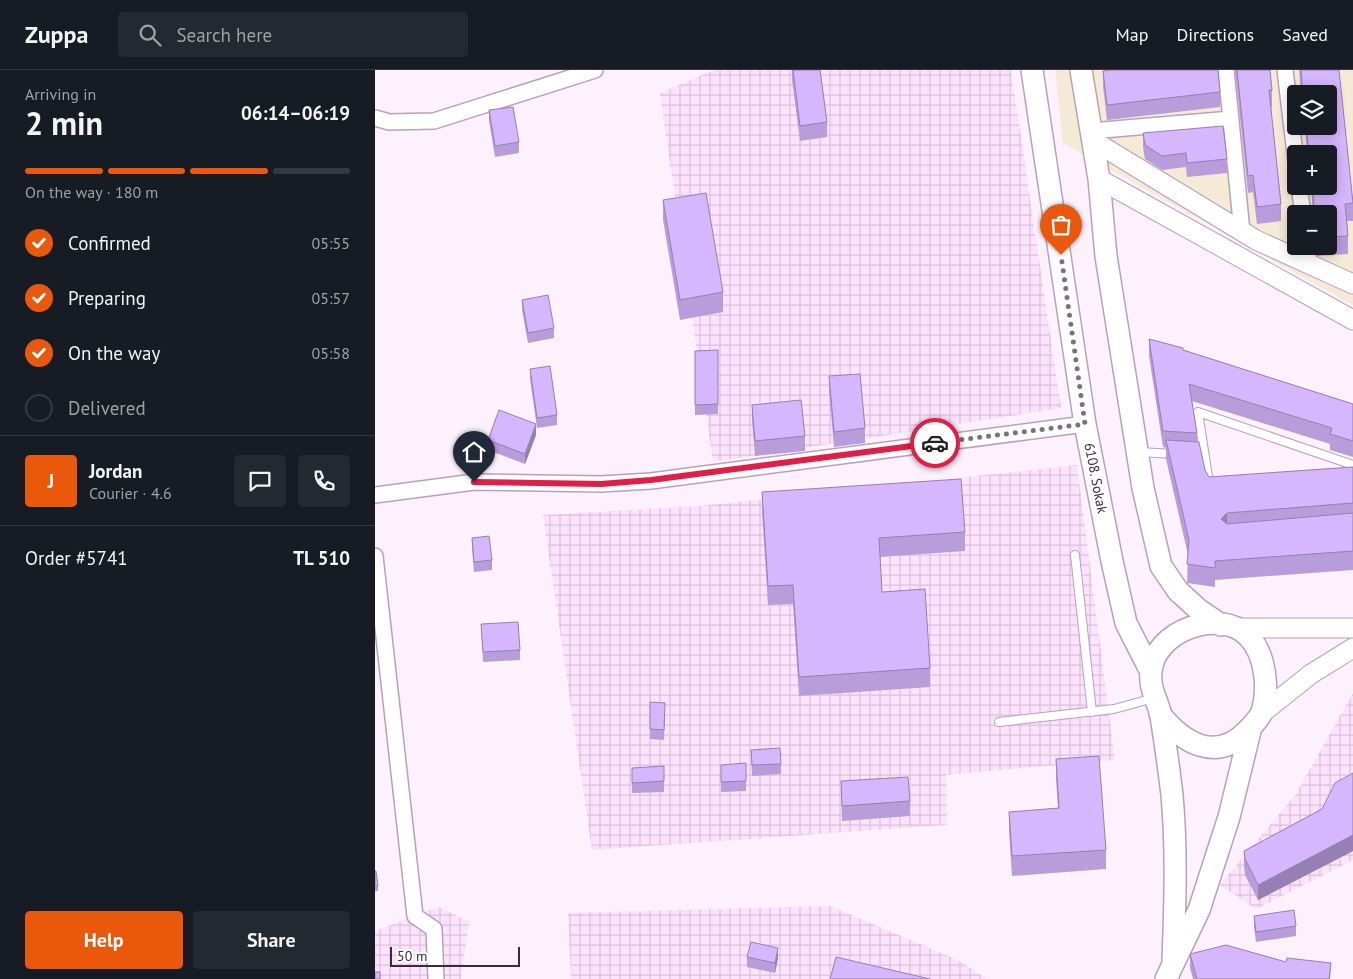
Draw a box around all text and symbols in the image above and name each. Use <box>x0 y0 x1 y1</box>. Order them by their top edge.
search box <box>118 12 468 57</box>
text: Zuppa <box>25 19 88 50</box>
icon: search <box>136 21 164 49</box>
text: Search here <box>176 23 272 47</box>
text: Map <box>1116 23 1148 46</box>
text: Directions <box>1176 23 1254 46</box>
text: Saved <box>1282 23 1328 46</box>
text: Arriving in <box>25 84 96 104</box>
map controls <box>1287 85 1337 255</box>
button: layers <box>1287 85 1337 135</box>
text: 06:14–06:19 <box>241 101 350 125</box>
text: 2 min <box>25 102 103 144</box>
button: + <box>1287 145 1337 195</box>
text: On the way · 180 m <box>25 182 158 202</box>
pin <box>1040 204 1082 255</box>
button: − <box>1287 205 1337 255</box>
icon: bag <box>1047 211 1075 239</box>
icon: check <box>25 229 53 257</box>
text: Confirmed <box>68 231 151 255</box>
text: 05:55 <box>312 233 350 253</box>
icon: check <box>25 284 53 312</box>
text: Preparing <box>68 286 146 310</box>
text: 05:57 <box>312 288 350 308</box>
icon: check <box>25 339 53 367</box>
text: On the way <box>68 341 160 365</box>
text: 05:58 <box>312 343 350 363</box>
text: Delivered <box>68 396 146 420</box>
courier <box>910 418 960 468</box>
icon: car <box>921 429 949 457</box>
pin <box>453 431 495 482</box>
icon: home <box>460 438 488 466</box>
street label: 6108. Sokak <box>1080 441 1112 515</box>
button: chat <box>234 455 286 507</box>
button: phone <box>298 455 350 507</box>
text: Jordan <box>89 459 142 483</box>
text: J <box>48 469 54 493</box>
text: Courier · 4.6 <box>89 483 172 503</box>
text: Order #5741 <box>25 546 128 570</box>
text: TL 510 <box>293 546 350 570</box>
button: Help <box>25 911 183 969</box>
button: Share <box>193 911 350 969</box>
scale bar <box>390 944 520 967</box>
text: 50 m <box>397 947 427 965</box>

